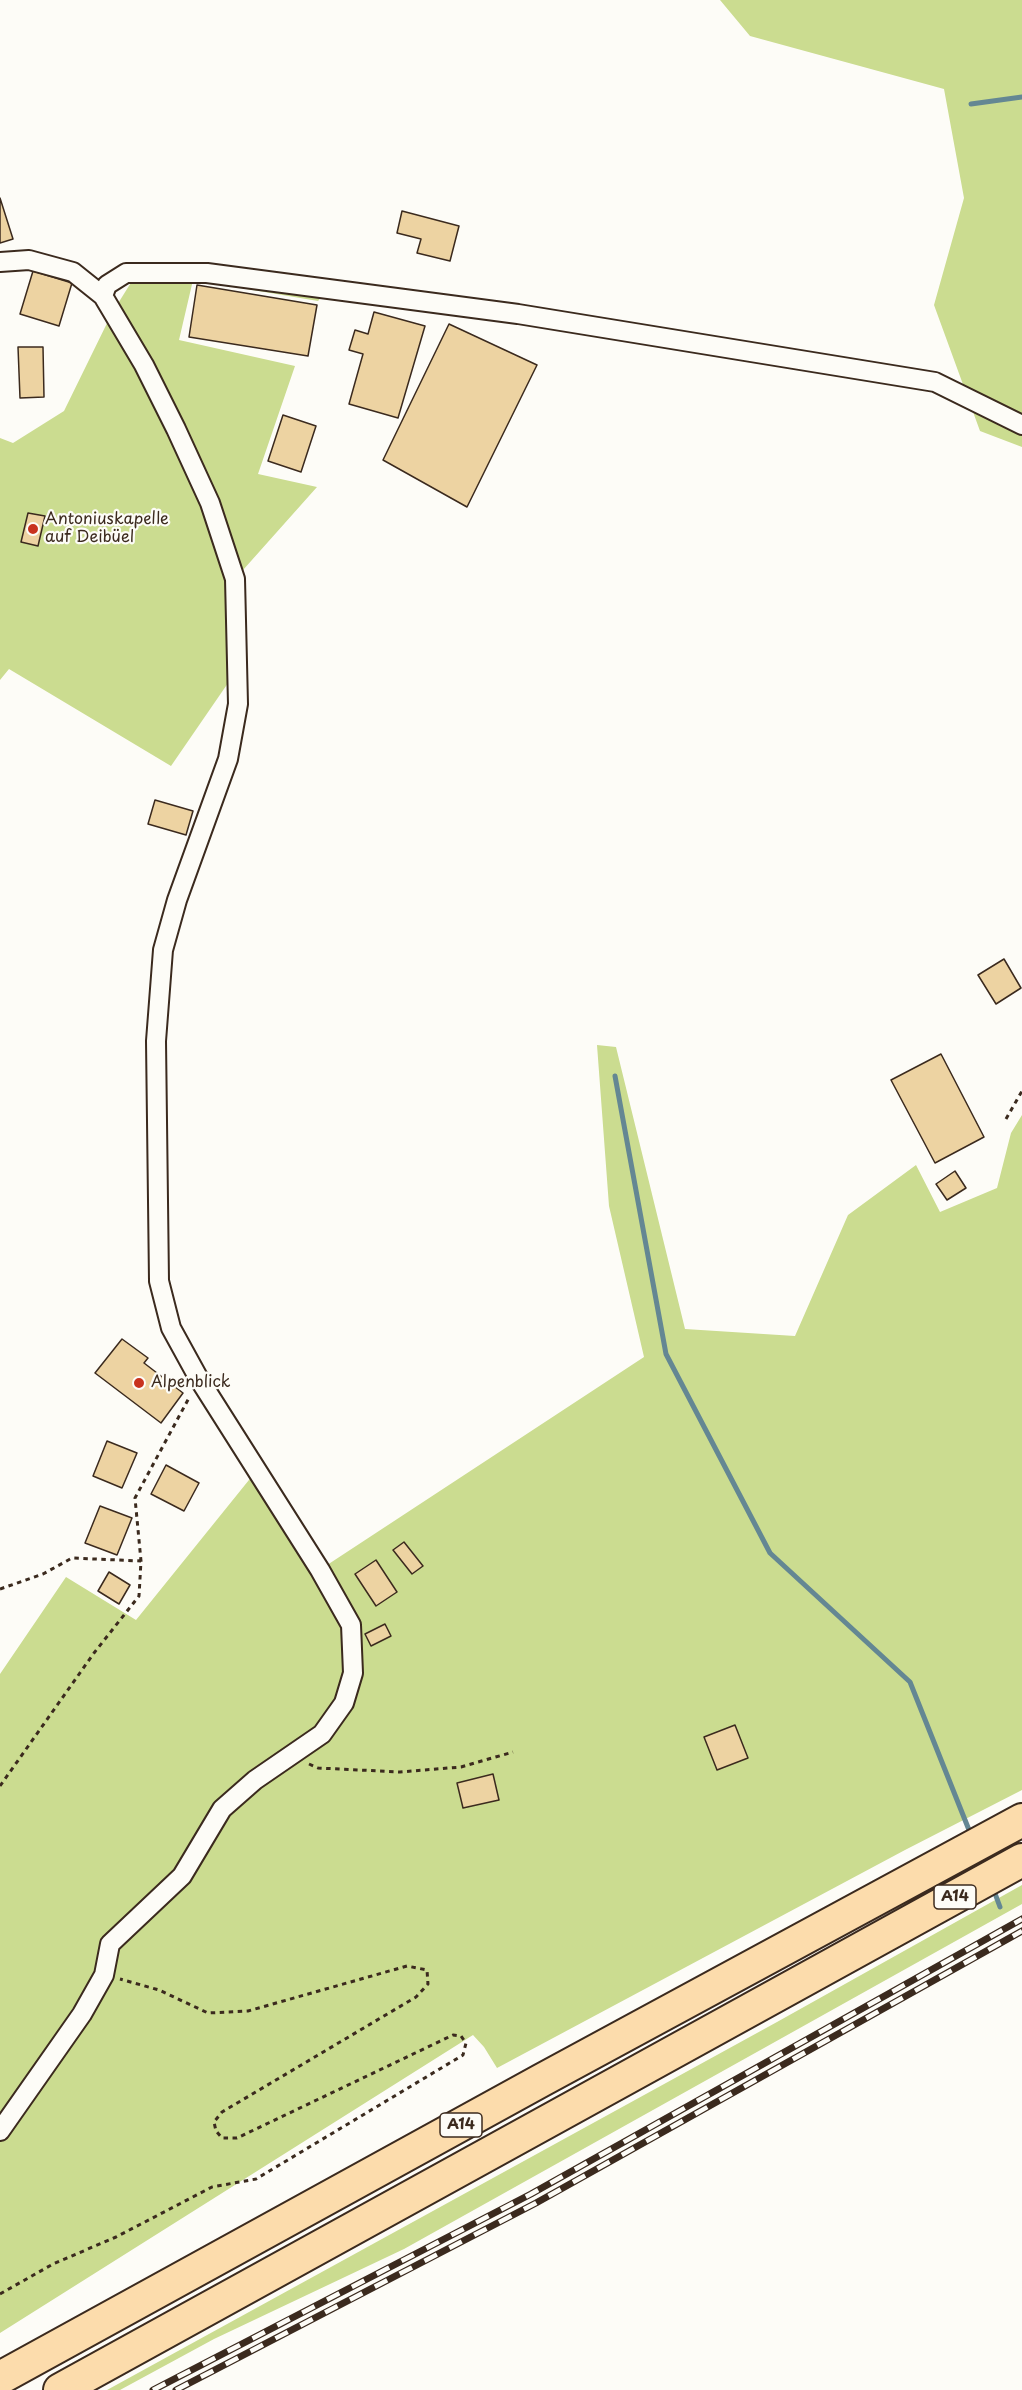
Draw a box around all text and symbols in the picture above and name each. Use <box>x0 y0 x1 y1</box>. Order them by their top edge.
place label: Antoniuskapelle auf Deibüel <box>45 510 169 548</box>
marker: Antoniuskapelle auf Deibüel <box>26 522 40 536</box>
place label: Alpenblick <box>151 1373 231 1393</box>
marker: Alpenblick <box>132 1376 146 1390</box>
road number: A14 <box>934 1885 976 1909</box>
road number: A14 <box>440 2113 482 2137</box>

